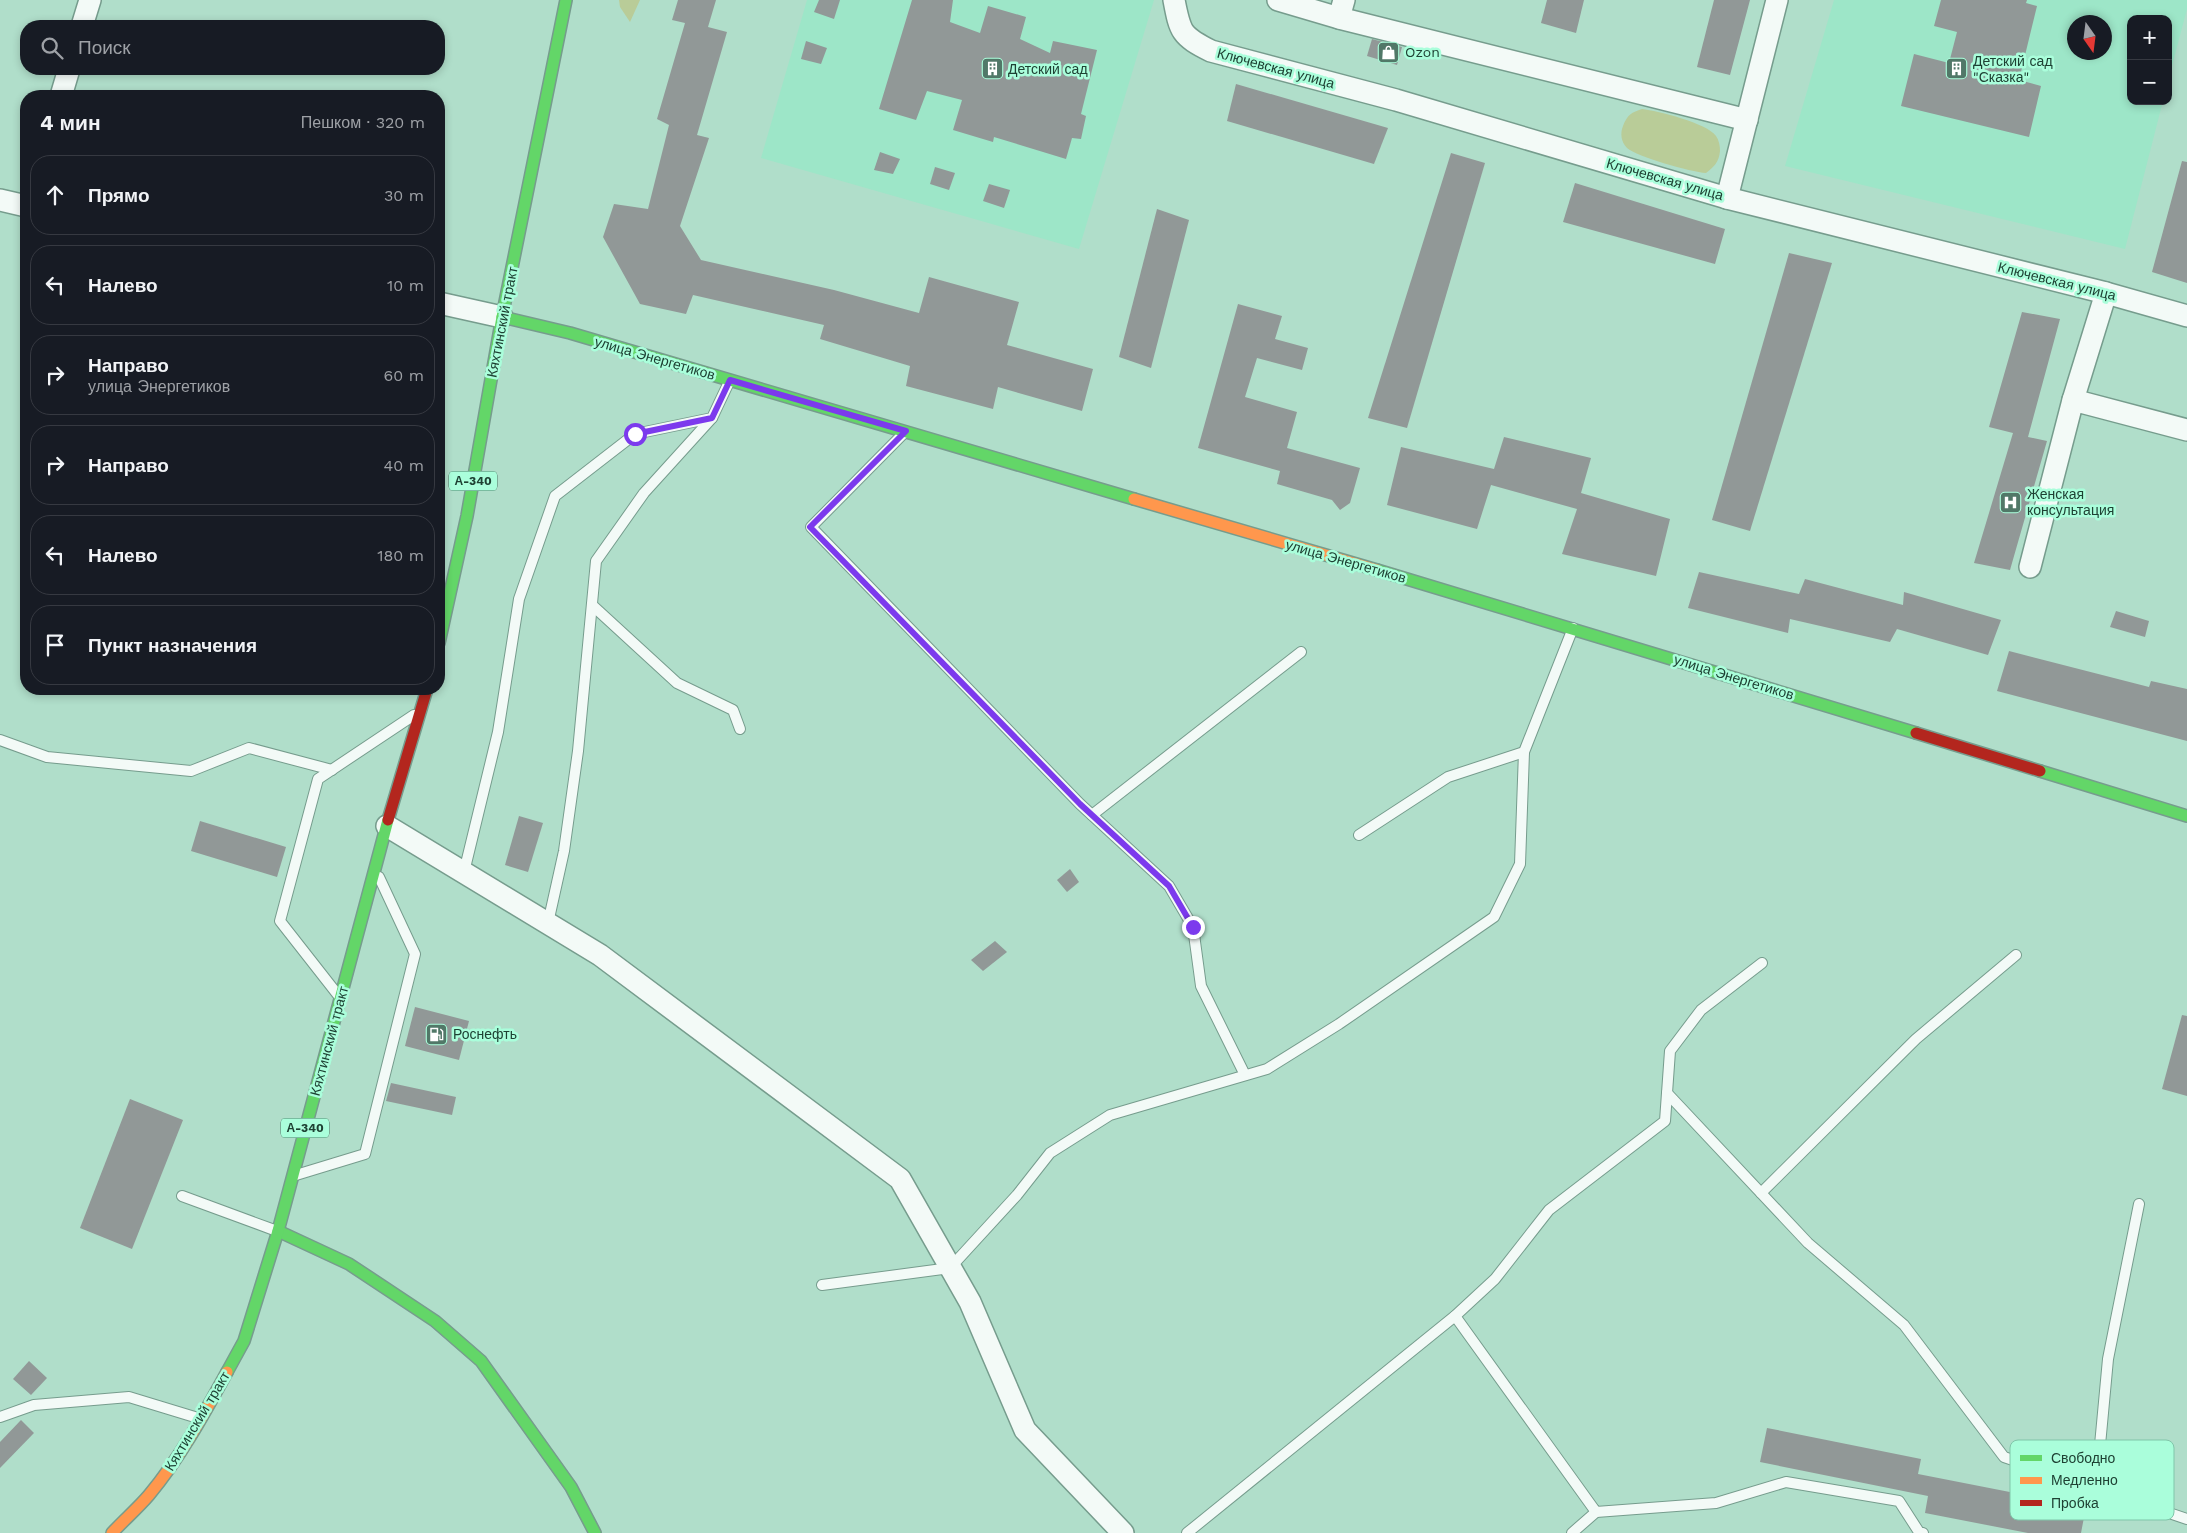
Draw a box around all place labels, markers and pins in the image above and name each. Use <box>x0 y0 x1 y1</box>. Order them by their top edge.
shop icon: Ozon <box>1377 40 1401 64</box>
place label: Ozon <box>1405 44 1440 60</box>
place label: Детский сад "Сказка" <box>1973 53 2053 85</box>
building icon: Детский сад <box>980 57 1004 81</box>
building icon: Детский сад "Сказка" <box>1945 57 1969 81</box>
place label: Детский сад <box>1008 61 1088 77</box>
place label: Женская консультация <box>2027 486 2114 518</box>
hospital icon: Женская консультация <box>1999 490 2023 514</box>
fuel station icon: Роснефть <box>425 1022 449 1046</box>
place label: Роснефть <box>453 1026 517 1042</box>

